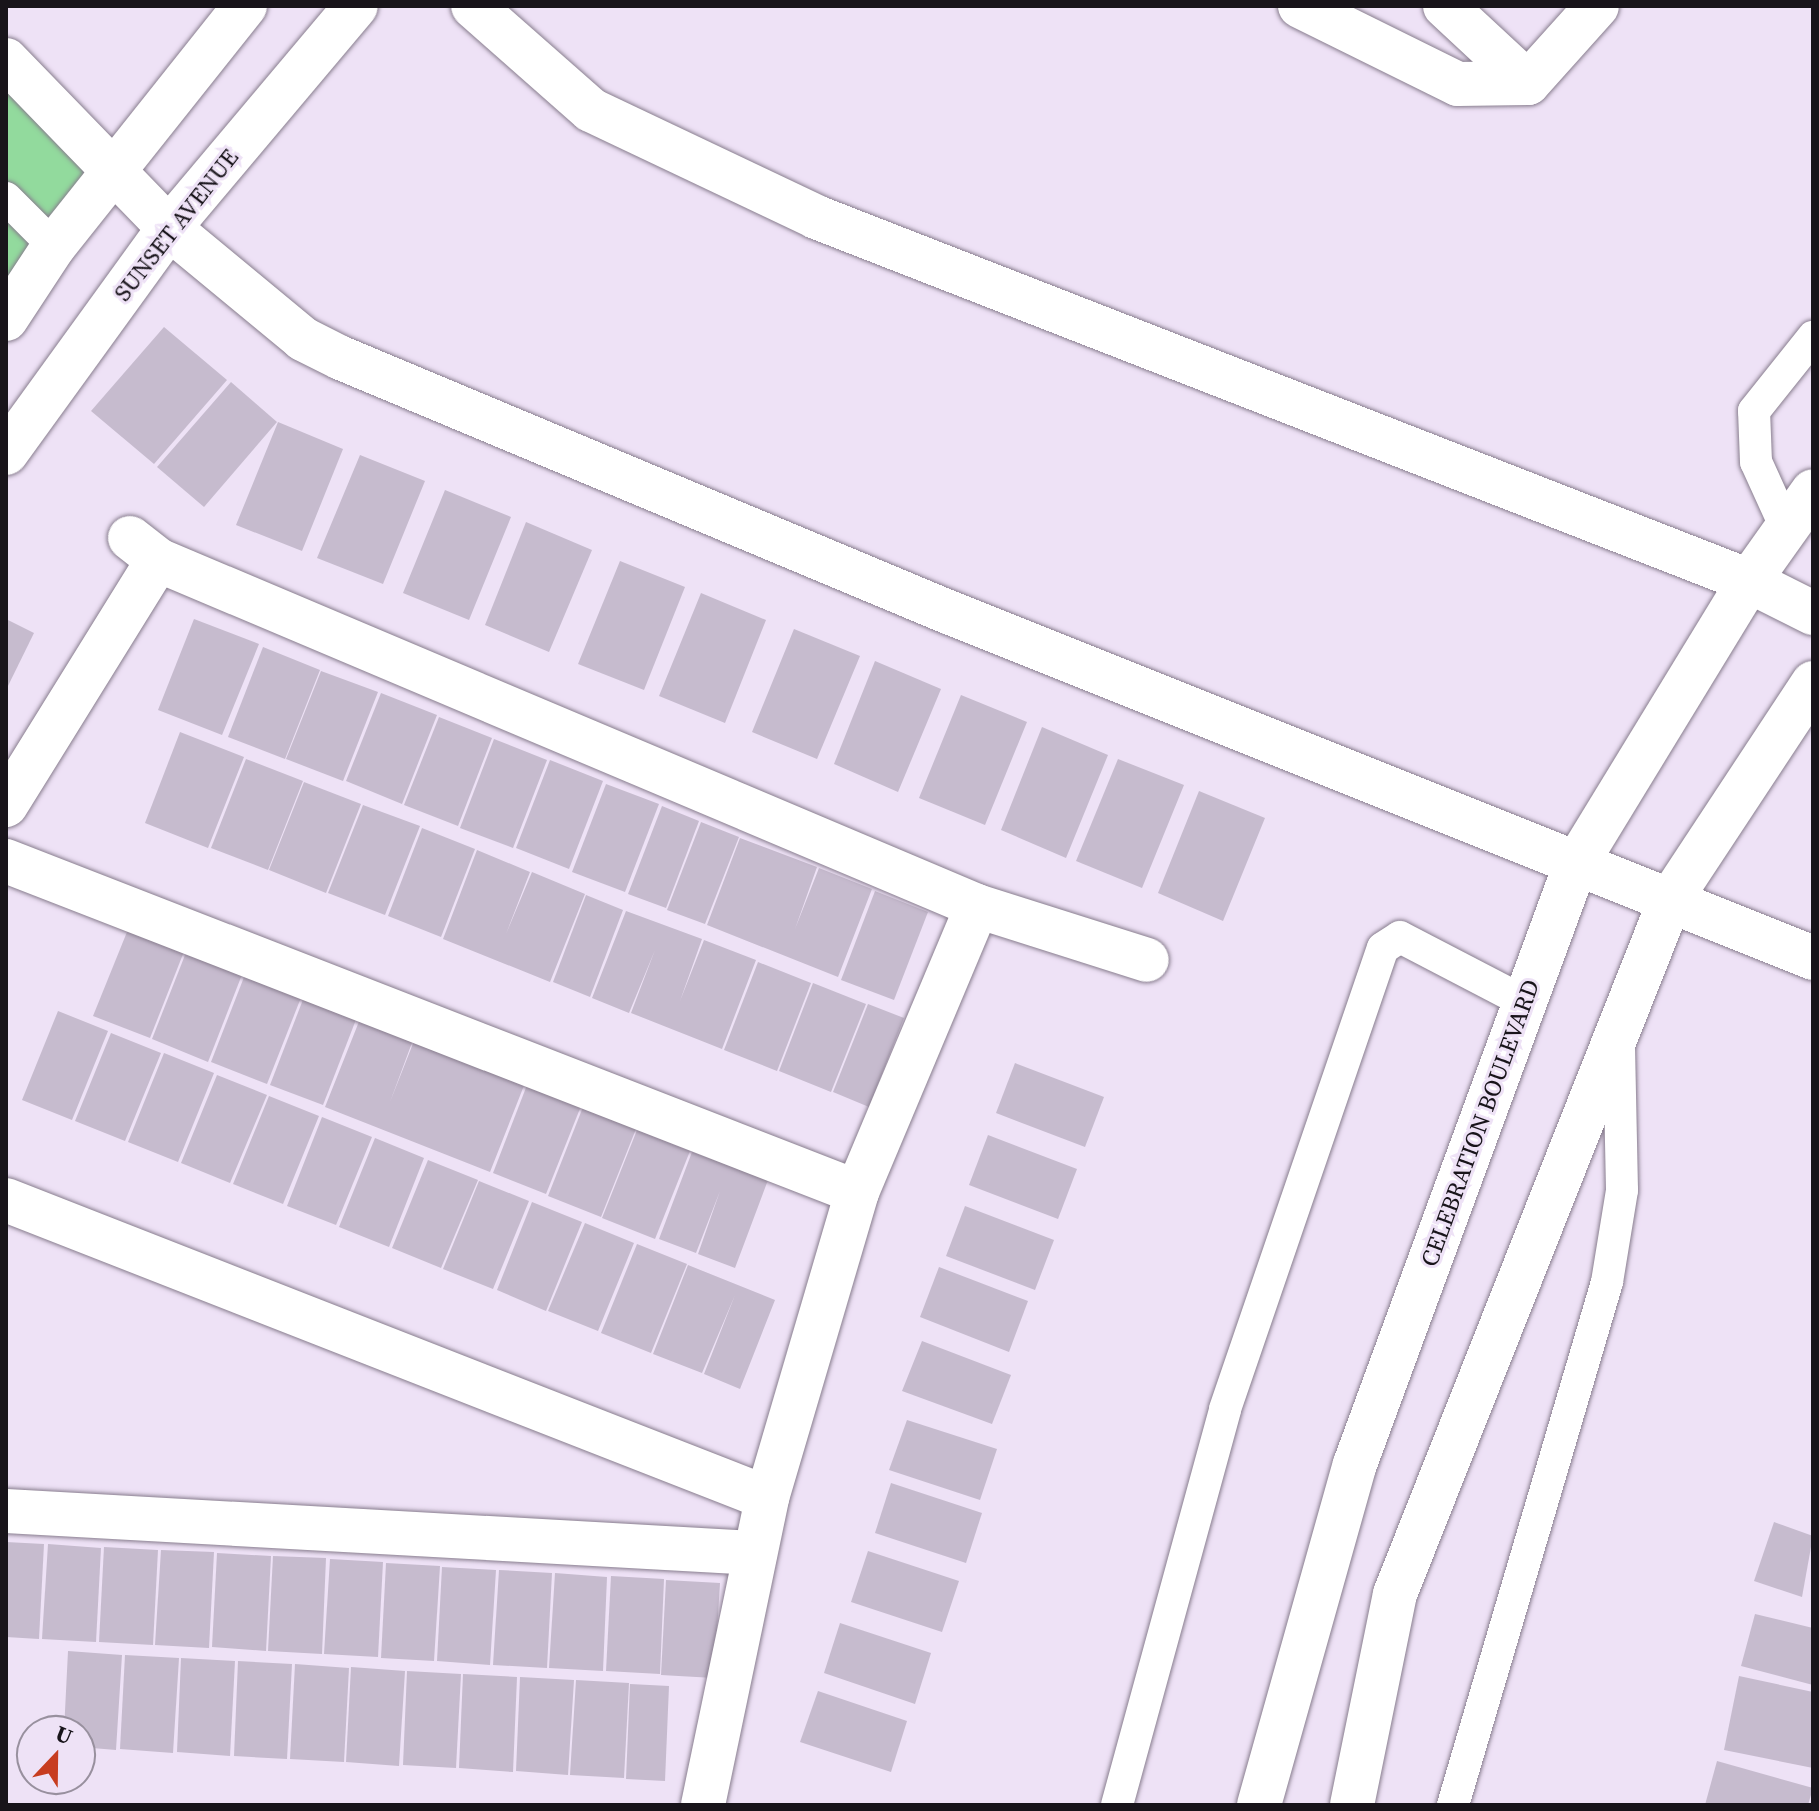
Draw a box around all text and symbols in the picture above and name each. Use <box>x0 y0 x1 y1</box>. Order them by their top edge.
street label: SUNSET AVENUE <box>108 143 244 307</box>
street label: CELEBRATION BOULEVARD <box>1415 976 1545 1270</box>
north arrow <box>16 1715 96 1795</box>
text: U <box>51 1718 77 1752</box>

